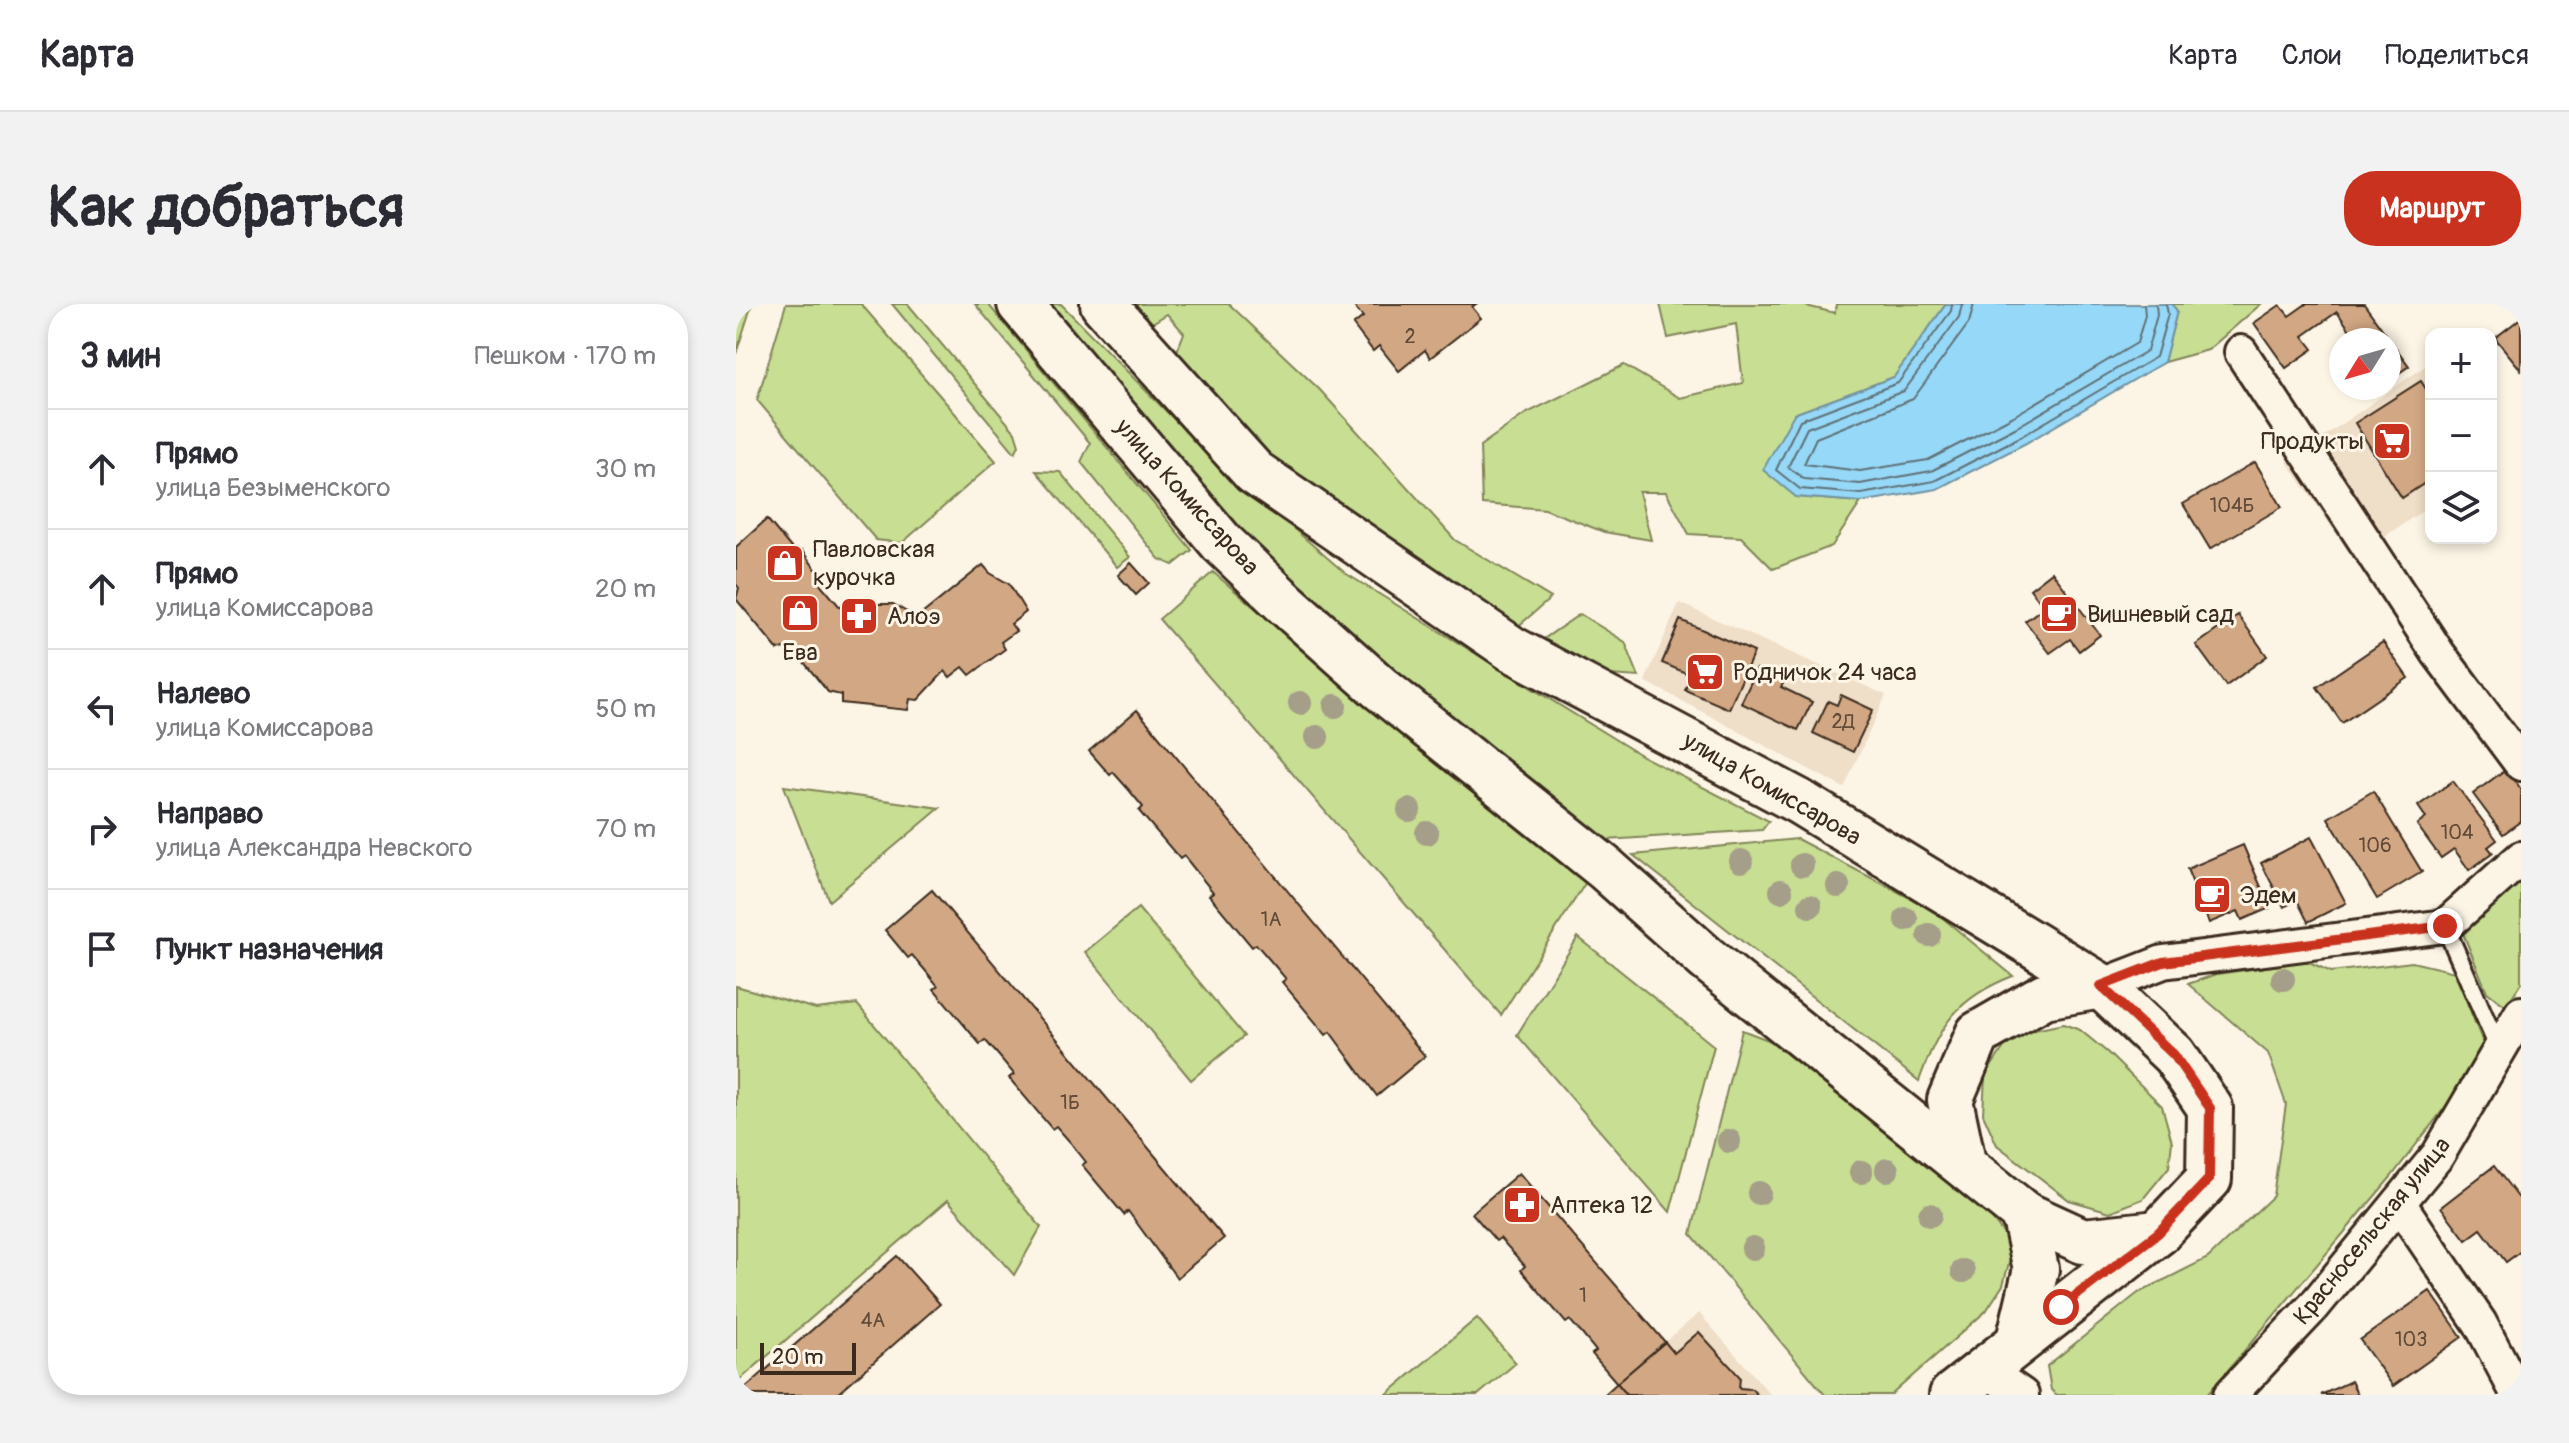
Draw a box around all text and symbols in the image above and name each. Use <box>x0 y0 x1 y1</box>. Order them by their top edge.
text: Карта <box>40 31 134 79</box>
text: Карта <box>2168 38 2238 73</box>
text: Слои <box>2282 38 2341 73</box>
text: Поделиться <box>2385 38 2529 73</box>
button: Маршрут <box>2344 171 2521 246</box>
text: Как добраться <box>48 174 404 243</box>
house number: 2 <box>1404 324 1416 349</box>
north arrow <box>2329 328 2401 400</box>
map controls <box>2425 328 2497 544</box>
button: + <box>2425 328 2497 400</box>
text: 3 мин <box>80 335 161 378</box>
text: Пешком · 170 m <box>475 340 656 372</box>
button: − <box>2425 400 2497 472</box>
street label: улица Комиссарова <box>1108 412 1265 581</box>
supermarket icon: Продукты <box>2371 420 2413 462</box>
place label: Продукты <box>2261 427 2364 456</box>
text: Прямо <box>156 435 238 472</box>
icon: ahead <box>80 447 124 491</box>
text: 30 m <box>595 453 656 485</box>
text: улица Безыменского <box>156 472 390 504</box>
button: layers <box>2425 472 2497 544</box>
house number: 104Б <box>2209 493 2255 518</box>
place label: Павловская курочка <box>813 535 935 592</box>
shop icon: Павловская курочка <box>764 542 806 584</box>
text: Прямо <box>156 555 238 592</box>
icon: ahead <box>80 567 124 611</box>
text: 20 m <box>595 573 656 605</box>
text: улица Комиссарова <box>156 592 374 624</box>
shop icon: Ева <box>779 592 821 634</box>
cafe icon: Вишневый сад <box>2038 593 2080 635</box>
pharmacy icon: Алоэ <box>838 595 880 637</box>
place label: Вишневый сад <box>2087 600 2234 629</box>
place label: Алоэ <box>887 602 941 631</box>
place label: Ева <box>782 638 818 667</box>
supermarket icon: Родничок 24 часа <box>1684 651 1726 693</box>
place label: Родничок 24 часа <box>1733 658 1917 687</box>
text: Налево <box>156 675 250 712</box>
icon: left <box>80 687 124 731</box>
text: 50 m <box>595 693 656 725</box>
house number: 2Д <box>1831 709 1856 734</box>
text: улица Комиссарова <box>156 712 374 744</box>
street label: улица Комиссарова <box>1677 726 1866 852</box>
text: Направо <box>156 795 263 832</box>
icon: right <box>80 807 124 851</box>
text: 70 m <box>596 813 656 845</box>
house number: 104 <box>2440 820 2474 845</box>
text: улица Александра Невского <box>156 832 473 864</box>
house number: 106 <box>2358 833 2392 858</box>
cafe icon: Эдем <box>2191 874 2233 916</box>
place label: Эдем <box>2240 881 2296 910</box>
house number: 1А <box>1261 907 1281 932</box>
route end <box>2427 908 2463 944</box>
icon: arrive <box>80 927 124 971</box>
text: Пункт назначения <box>156 931 383 968</box>
house number: 1Б <box>1060 1090 1080 1115</box>
street label: Красносельская улица <box>2287 1131 2457 1331</box>
pharmacy icon: Аптека 12 <box>1501 1184 1543 1226</box>
place label: Аптека 12 <box>1550 1191 1653 1220</box>
house number: 1 <box>1579 1283 1587 1308</box>
route start <box>2043 1289 2079 1325</box>
house number: 4А <box>861 1308 885 1333</box>
house number: 103 <box>2395 1327 2427 1352</box>
scale bar <box>760 1339 856 1375</box>
text: 20 m <box>772 1343 824 1371</box>

